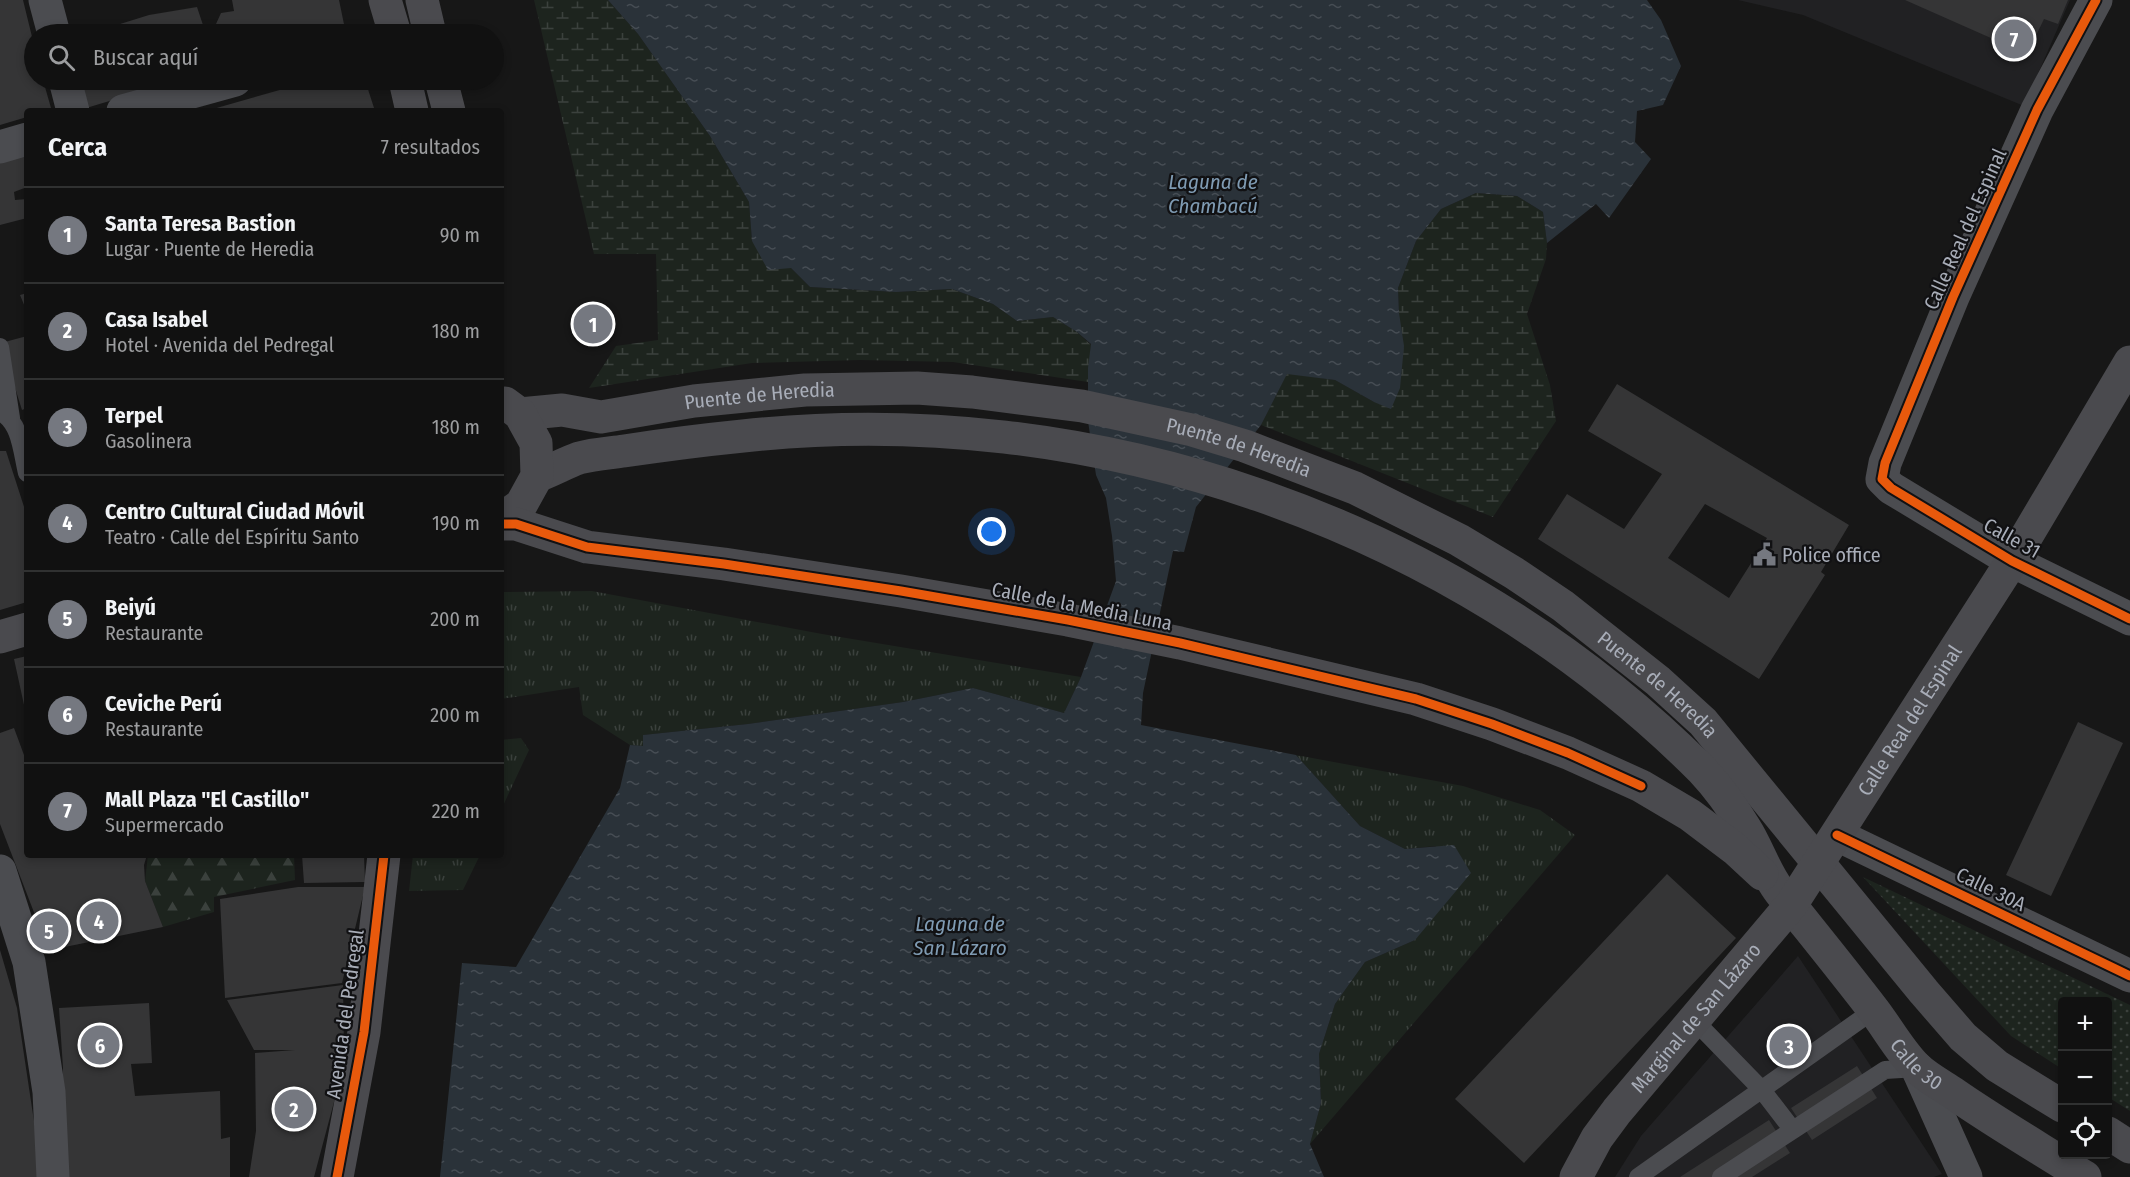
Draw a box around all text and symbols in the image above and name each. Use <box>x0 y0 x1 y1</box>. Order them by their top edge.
pin: 7 <box>1994 16 2034 62</box>
search box <box>24 24 504 90</box>
icon: search <box>45 41 78 74</box>
text: Buscar aquí <box>93 44 198 71</box>
text: Cerca <box>48 132 107 163</box>
text: 7 resultados <box>381 135 480 159</box>
street label: Calle Real del Espinal <box>1919 145 2011 313</box>
water label: Laguna de Chambacú <box>1168 169 1258 219</box>
text: Santa Teresa Bastion <box>105 210 296 237</box>
text: 1 <box>63 223 72 247</box>
text: 90 m <box>440 223 480 247</box>
text: Lugar · Puente de Heredia <box>105 237 314 261</box>
pin: 1 <box>574 302 612 346</box>
text: Casa Isabel <box>105 306 208 333</box>
text: 2 <box>63 319 72 343</box>
text: 180 m <box>432 319 480 343</box>
text: Hotel · Avenida del Pedregal <box>105 333 334 357</box>
street label: Puente de Heredia <box>682 377 835 414</box>
text: Terpel <box>105 402 163 429</box>
street label: Puente de Heredia <box>1164 413 1314 482</box>
text: 3 <box>63 415 72 439</box>
text: 180 m <box>432 415 480 439</box>
text: Gasolinera <box>105 429 192 453</box>
text: Centro Cultural Ciudad Móvil <box>105 498 364 525</box>
text: 4 <box>62 511 73 535</box>
text: 190 m <box>432 511 480 535</box>
street label: Calle 31 <box>1980 513 2044 563</box>
your location <box>977 517 1006 546</box>
text: Teatro · Calle del Espíritu Santo <box>105 525 359 549</box>
public building icon: Police office <box>1751 542 1777 568</box>
place label: Police office <box>1782 543 1881 567</box>
street label: Calle de la Media Luna <box>990 577 1174 635</box>
text: Beiyú <box>105 594 156 621</box>
text: 5 <box>63 607 72 631</box>
text: 200 m <box>430 607 480 631</box>
text: Restaurante <box>105 621 204 645</box>
street label: Puente de Heredia <box>1593 626 1723 742</box>
street label: Calle Real del Espinal <box>1852 641 1967 800</box>
text: Ceviche Perú <box>105 690 222 717</box>
text: 6 <box>62 703 73 727</box>
text: 200 m <box>430 703 480 727</box>
text: Restaurante <box>105 717 204 741</box>
text: Mall Plaza "El Castillo" <box>105 786 309 813</box>
text: 7 <box>63 799 72 823</box>
text: 220 m <box>432 799 480 823</box>
text: Supermercado <box>105 813 224 837</box>
street label: Calle 30A <box>1952 862 2030 916</box>
pin: 4 <box>80 898 118 944</box>
pin: 5 <box>29 908 68 954</box>
water label: Laguna de San Lázaro <box>912 911 1007 961</box>
street label: Avenida del Pedregal <box>321 928 369 1100</box>
street label: Marginal de San Lázaro <box>1626 938 1766 1098</box>
map controls <box>2058 997 2112 1159</box>
button: + <box>2058 997 2112 1051</box>
pin: 6 <box>80 1022 120 1068</box>
pin: 3 <box>1770 1024 1808 1068</box>
street label: Calle 30 <box>1885 1034 1947 1095</box>
button: − <box>2058 1051 2112 1105</box>
pin: 2 <box>274 1086 314 1132</box>
button: locate <box>2058 1105 2112 1159</box>

